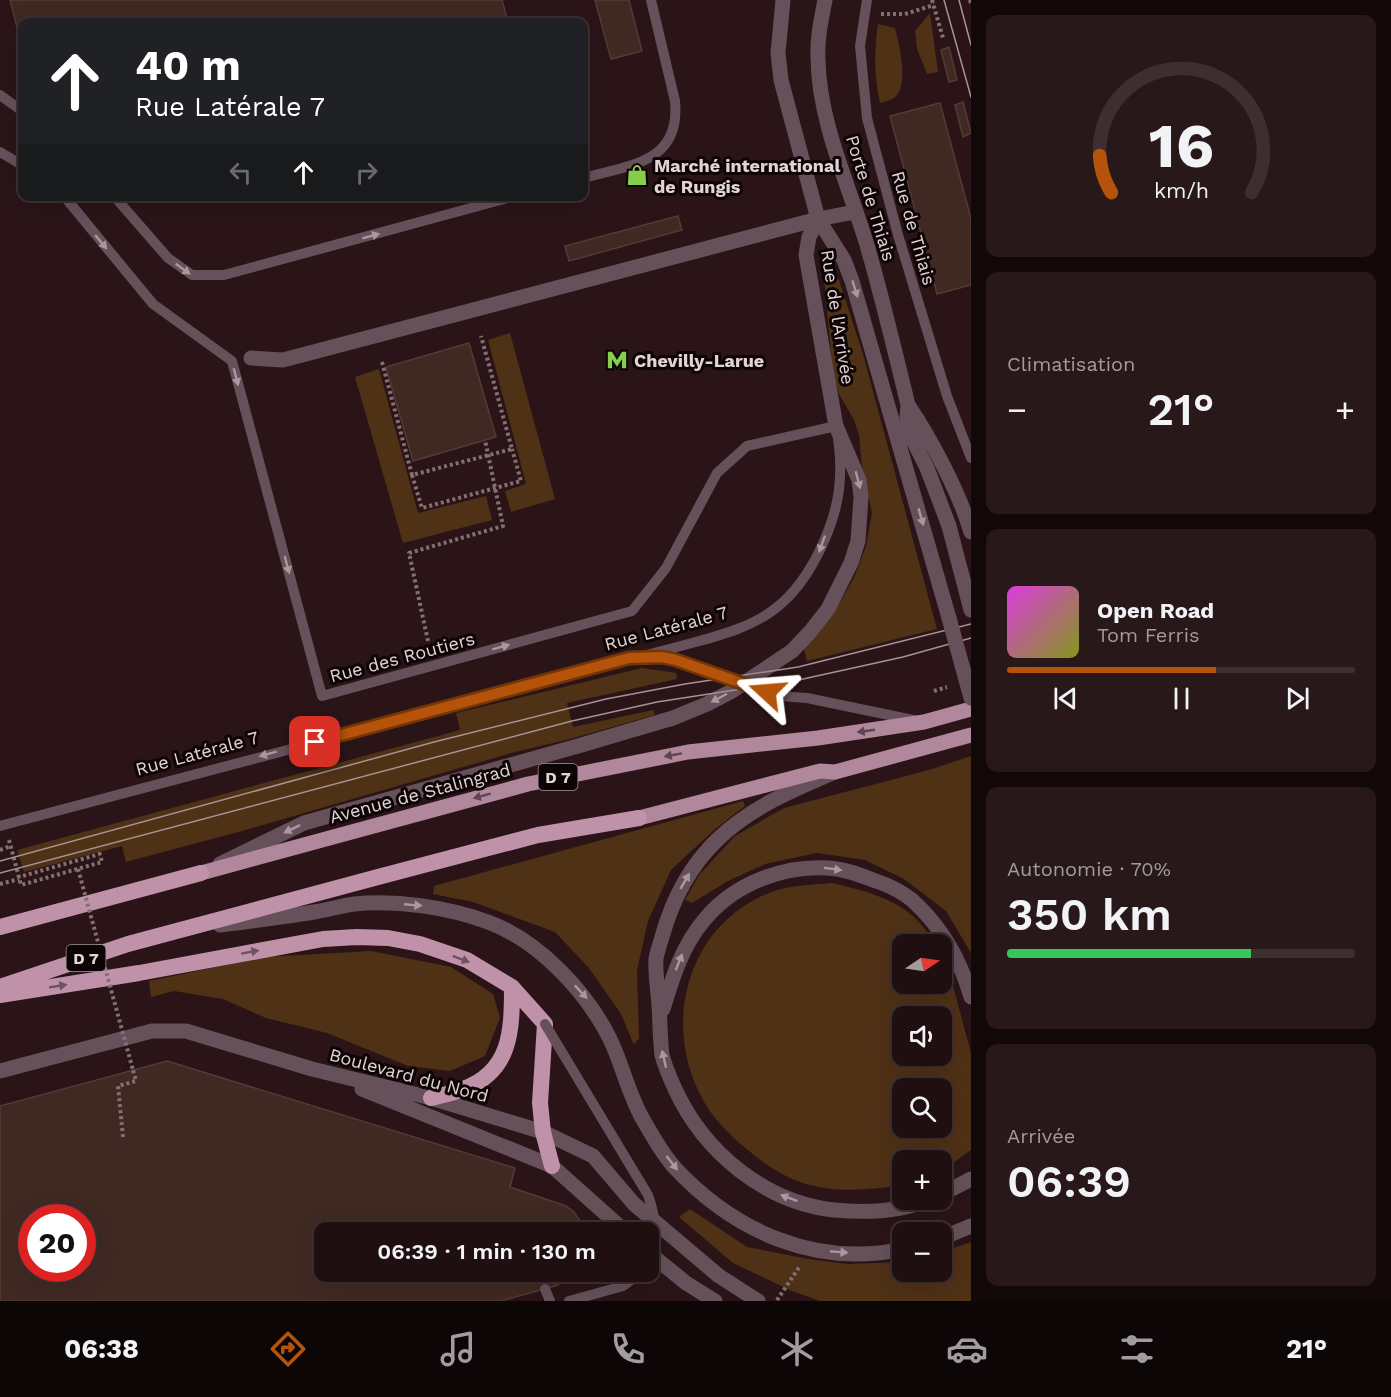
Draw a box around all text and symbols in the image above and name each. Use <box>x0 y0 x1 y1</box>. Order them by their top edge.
text: 40 m <box>135 41 241 90</box>
icon: ahead <box>36 42 114 120</box>
text: Rue Latérale 7 <box>135 91 325 123</box>
text: 16 <box>1148 109 1214 182</box>
street label: Porte de Thiais <box>842 132 900 264</box>
place label: Marché international de Rungis <box>654 155 840 197</box>
icon: left <box>224 156 257 189</box>
icon: ahead <box>287 156 320 189</box>
icon: right <box>350 156 383 189</box>
shop icon: Marché international de Rungis <box>625 163 649 187</box>
street label: Rue de Thiais <box>888 169 940 287</box>
text: km/h <box>1153 178 1209 203</box>
one-way arrow <box>362 231 380 240</box>
one-way arrow <box>94 234 107 249</box>
street label: Rue de l'Arrivée <box>817 248 859 386</box>
one-way arrow <box>174 263 190 275</box>
one-way arrow <box>851 280 860 298</box>
metro station icon: Chevilly-Larue <box>605 348 629 372</box>
place label: Chevilly-Larue <box>634 350 764 371</box>
text: Climatisation <box>1007 352 1135 376</box>
one-way arrow <box>232 368 241 386</box>
text: 21° <box>1147 383 1215 436</box>
text: − <box>1007 390 1027 429</box>
text: + <box>1335 390 1355 429</box>
one-way arrow <box>853 471 863 489</box>
one-way arrow <box>917 508 926 526</box>
one-way arrow <box>817 536 827 554</box>
one-way arrow <box>282 556 292 574</box>
text: Open Road <box>1097 598 1214 623</box>
street label: Rue Latérale 7 <box>602 601 730 655</box>
text: Tom Ferris <box>1097 623 1200 647</box>
street label: Rue des Routiers <box>327 628 477 686</box>
one-way arrow <box>492 641 510 651</box>
position arrow <box>735 660 799 724</box>
icon: previous <box>1049 682 1082 715</box>
icon: pause <box>1165 682 1198 715</box>
icon: next <box>1281 682 1314 715</box>
one-way arrow <box>710 693 727 703</box>
pin <box>289 716 340 767</box>
icon: arrive <box>298 725 331 758</box>
street label: Rue Latérale 7 <box>133 726 261 780</box>
one-way arrow <box>857 727 876 736</box>
one-way arrow <box>259 750 277 759</box>
one-way arrow <box>663 751 682 760</box>
street label: Avenue de Stalingrad <box>327 759 513 827</box>
road number: D 7 <box>538 764 578 790</box>
one-way arrow <box>473 792 491 802</box>
one-way arrow <box>283 824 300 834</box>
text: Autonomie · 70% <box>1007 857 1171 881</box>
one-way arrow <box>824 864 843 874</box>
one-way arrow <box>680 872 690 889</box>
text: 350 km <box>1007 888 1172 941</box>
one-way arrow <box>403 901 422 910</box>
north arrow <box>892 934 952 994</box>
map controls <box>892 934 952 1282</box>
road number: D 7 <box>66 945 106 971</box>
one-way arrow <box>240 947 259 956</box>
one-way arrow <box>674 953 684 971</box>
one-way arrow <box>453 954 471 964</box>
one-way arrow <box>48 981 67 990</box>
one-way arrow <box>574 985 588 1000</box>
button: sound <box>892 1006 952 1066</box>
street label: Boulevard du Nord <box>327 1044 491 1106</box>
one-way arrow <box>659 1049 669 1068</box>
button: search <box>892 1078 952 1138</box>
text: Arrivée <box>1007 1124 1075 1148</box>
button: + <box>892 1150 952 1210</box>
one-way arrow <box>666 1155 679 1171</box>
text: 06:39 <box>1007 1155 1131 1208</box>
one-way arrow <box>780 1193 798 1203</box>
speed limit sign: 20 <box>18 1204 96 1282</box>
button: − <box>892 1222 952 1282</box>
text: 06:39 · 1 min · 130 m <box>377 1239 596 1264</box>
one-way arrow <box>830 1247 849 1257</box>
icon: directions <box>267 1328 309 1370</box>
icon: music <box>437 1328 479 1370</box>
icon: phone <box>607 1328 649 1370</box>
icon: climate <box>776 1328 818 1370</box>
icon: car <box>946 1328 988 1370</box>
icon: filters <box>1116 1328 1158 1370</box>
text: 06:38 <box>64 1333 139 1365</box>
text: 21° <box>1286 1333 1327 1365</box>

